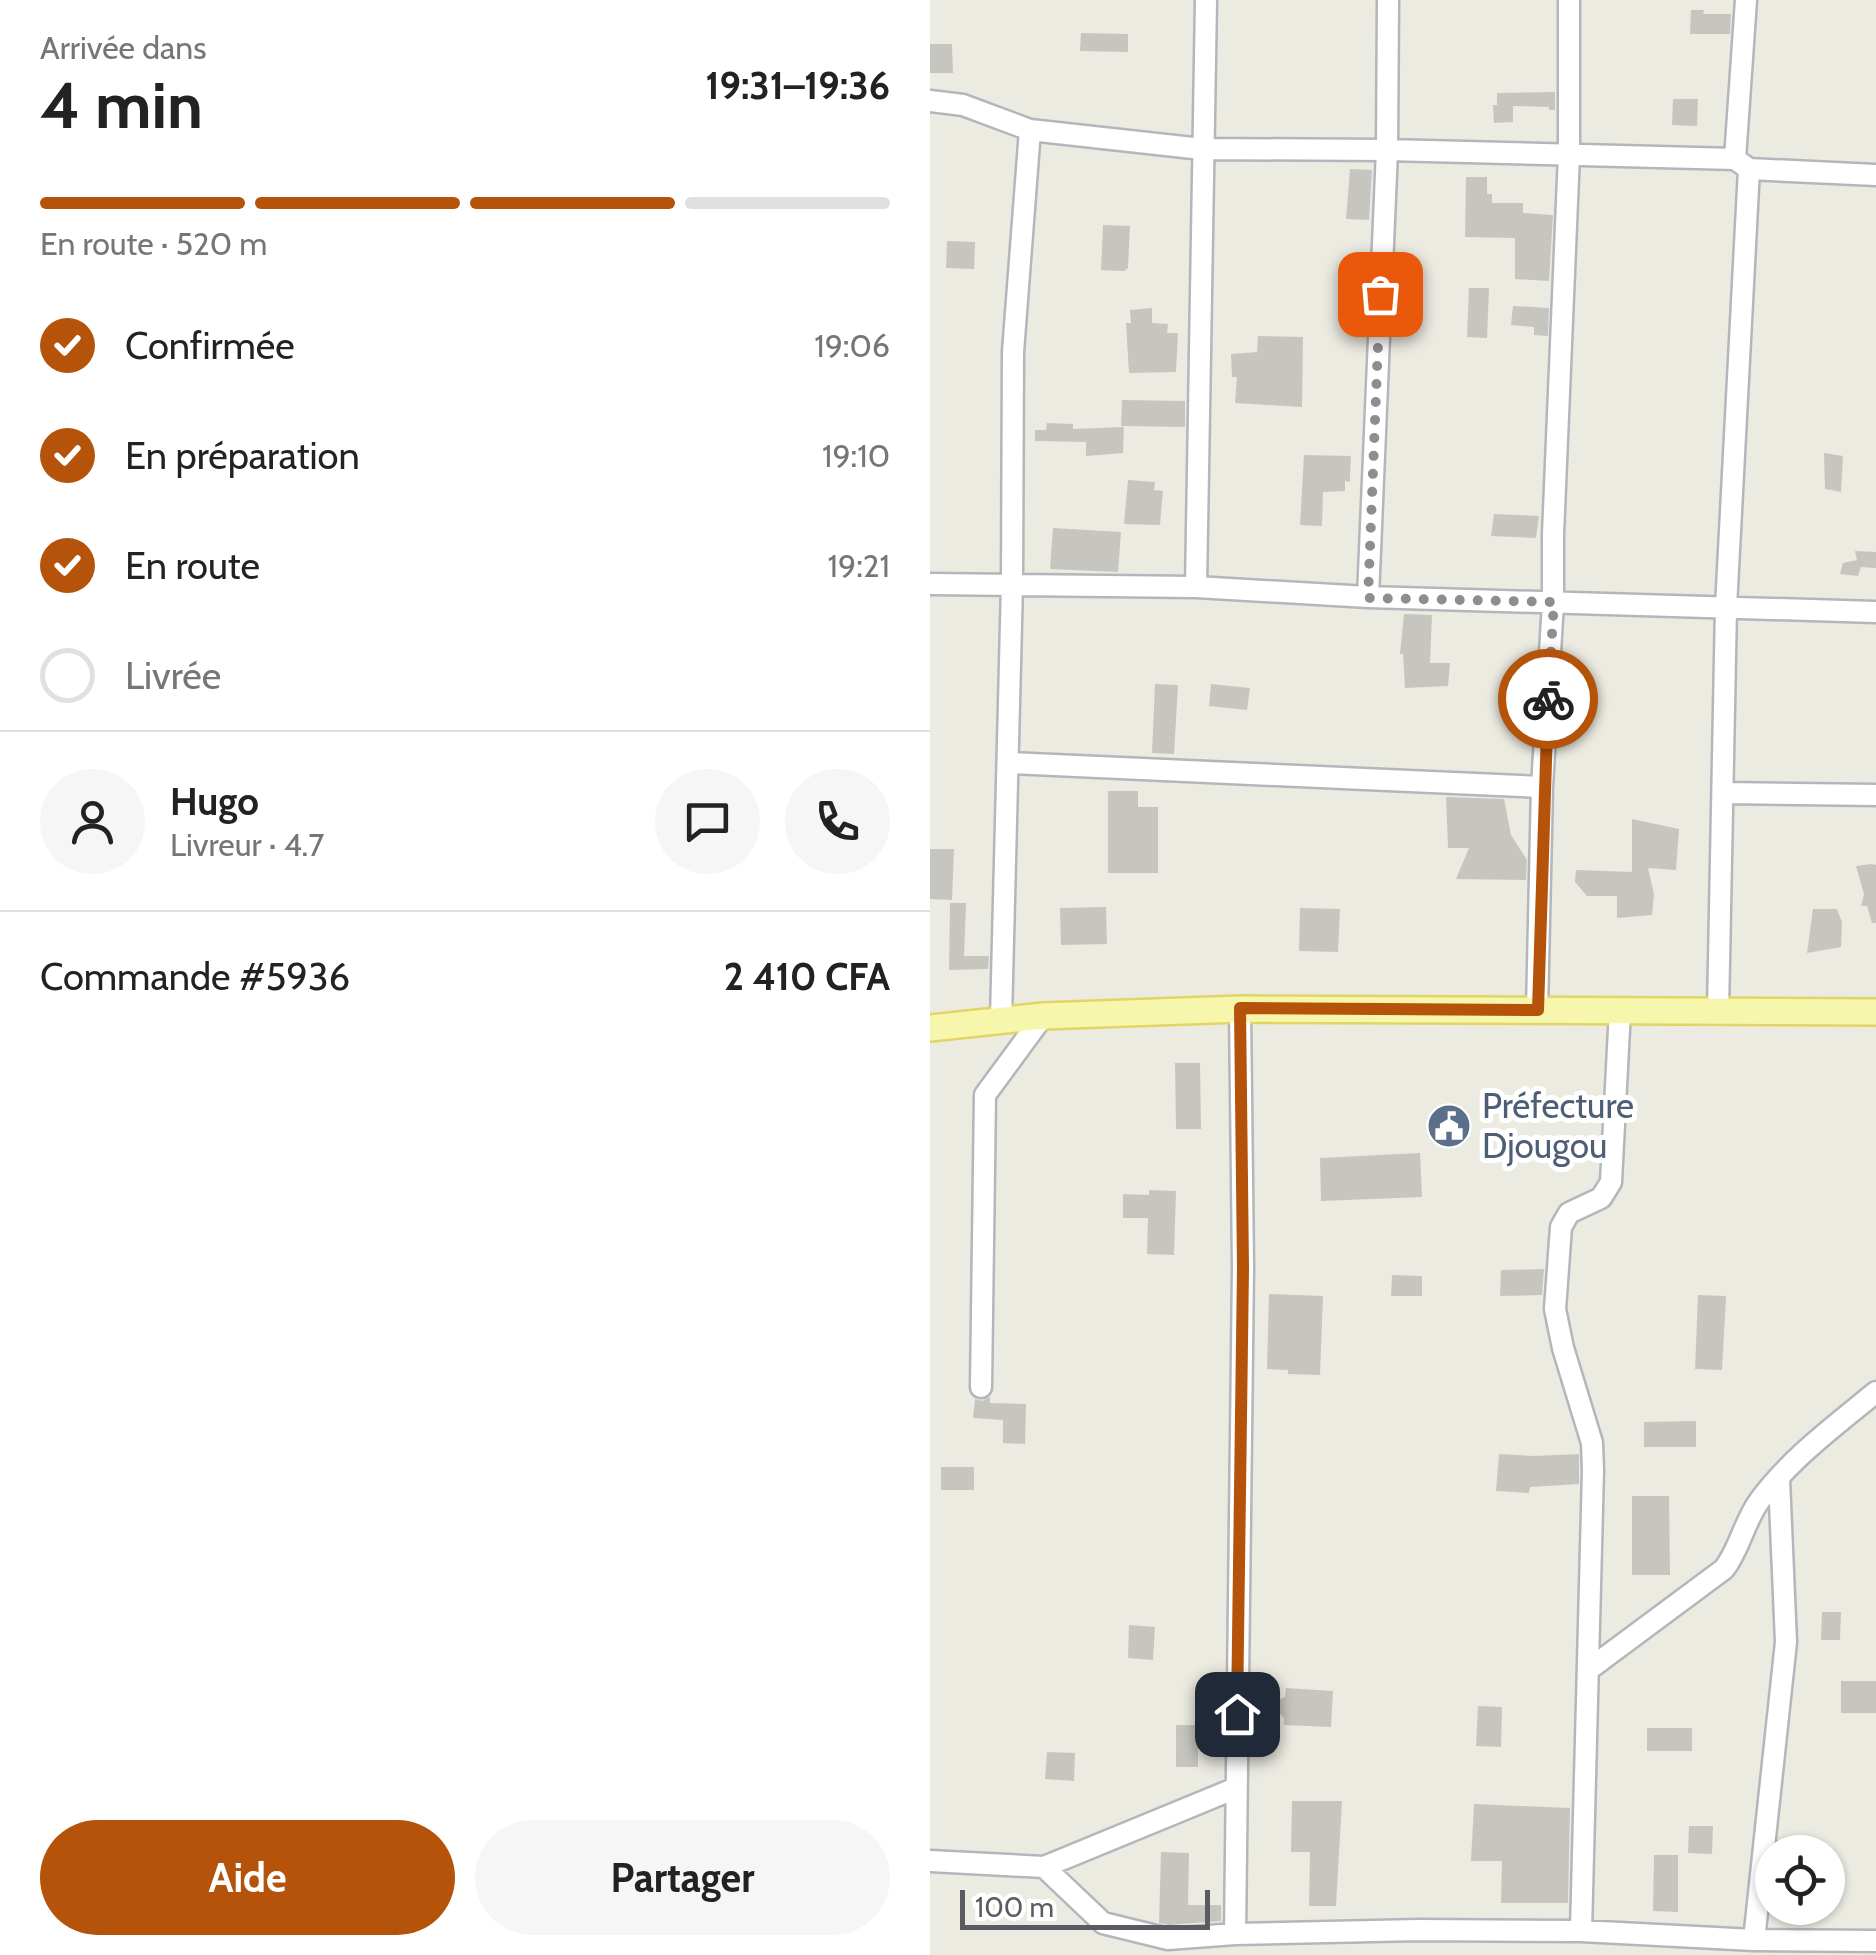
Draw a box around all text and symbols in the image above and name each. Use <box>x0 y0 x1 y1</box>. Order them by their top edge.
text: Arrivée dans <box>40 28 206 67</box>
text: 19:31–19:36 <box>706 62 890 109</box>
text: 4 min <box>40 65 203 144</box>
text: En route · 520 m <box>40 224 267 263</box>
pin <box>1338 252 1423 337</box>
icon: bag <box>1353 267 1408 322</box>
icon: check <box>40 318 95 373</box>
text: Confirmée <box>125 322 295 369</box>
text: 19:06 <box>814 326 890 365</box>
icon: check <box>40 428 95 483</box>
text: En préparation <box>125 432 360 479</box>
text: 19:10 <box>822 436 890 475</box>
icon: check <box>40 538 95 593</box>
text: En route <box>125 542 260 589</box>
text: 19:21 <box>828 546 890 585</box>
courier <box>1498 649 1598 749</box>
text: Livrée <box>125 652 221 699</box>
icon: bike <box>1521 672 1576 727</box>
button: person <box>40 769 145 874</box>
button: chat <box>655 769 760 874</box>
button: phone <box>785 769 890 874</box>
text: Hugo <box>170 778 259 825</box>
text: Livreur · 4.7 <box>170 825 324 864</box>
text: Commande #5936 <box>40 953 350 1000</box>
text: 2 410 CFA <box>724 953 890 1000</box>
place label: Préfecture Djougou <box>1482 1084 1634 1167</box>
public building icon: Préfecture Djougou <box>1426 1103 1472 1149</box>
pin <box>1195 1672 1280 1757</box>
icon: home <box>1210 1687 1265 1742</box>
button: Aide <box>40 1820 455 1935</box>
button: Partager <box>475 1820 890 1935</box>
map controls <box>1755 1835 1845 1925</box>
button: locate <box>1755 1835 1845 1925</box>
scale bar <box>960 1885 1210 1930</box>
text: 100 m <box>975 1890 1054 1924</box>

